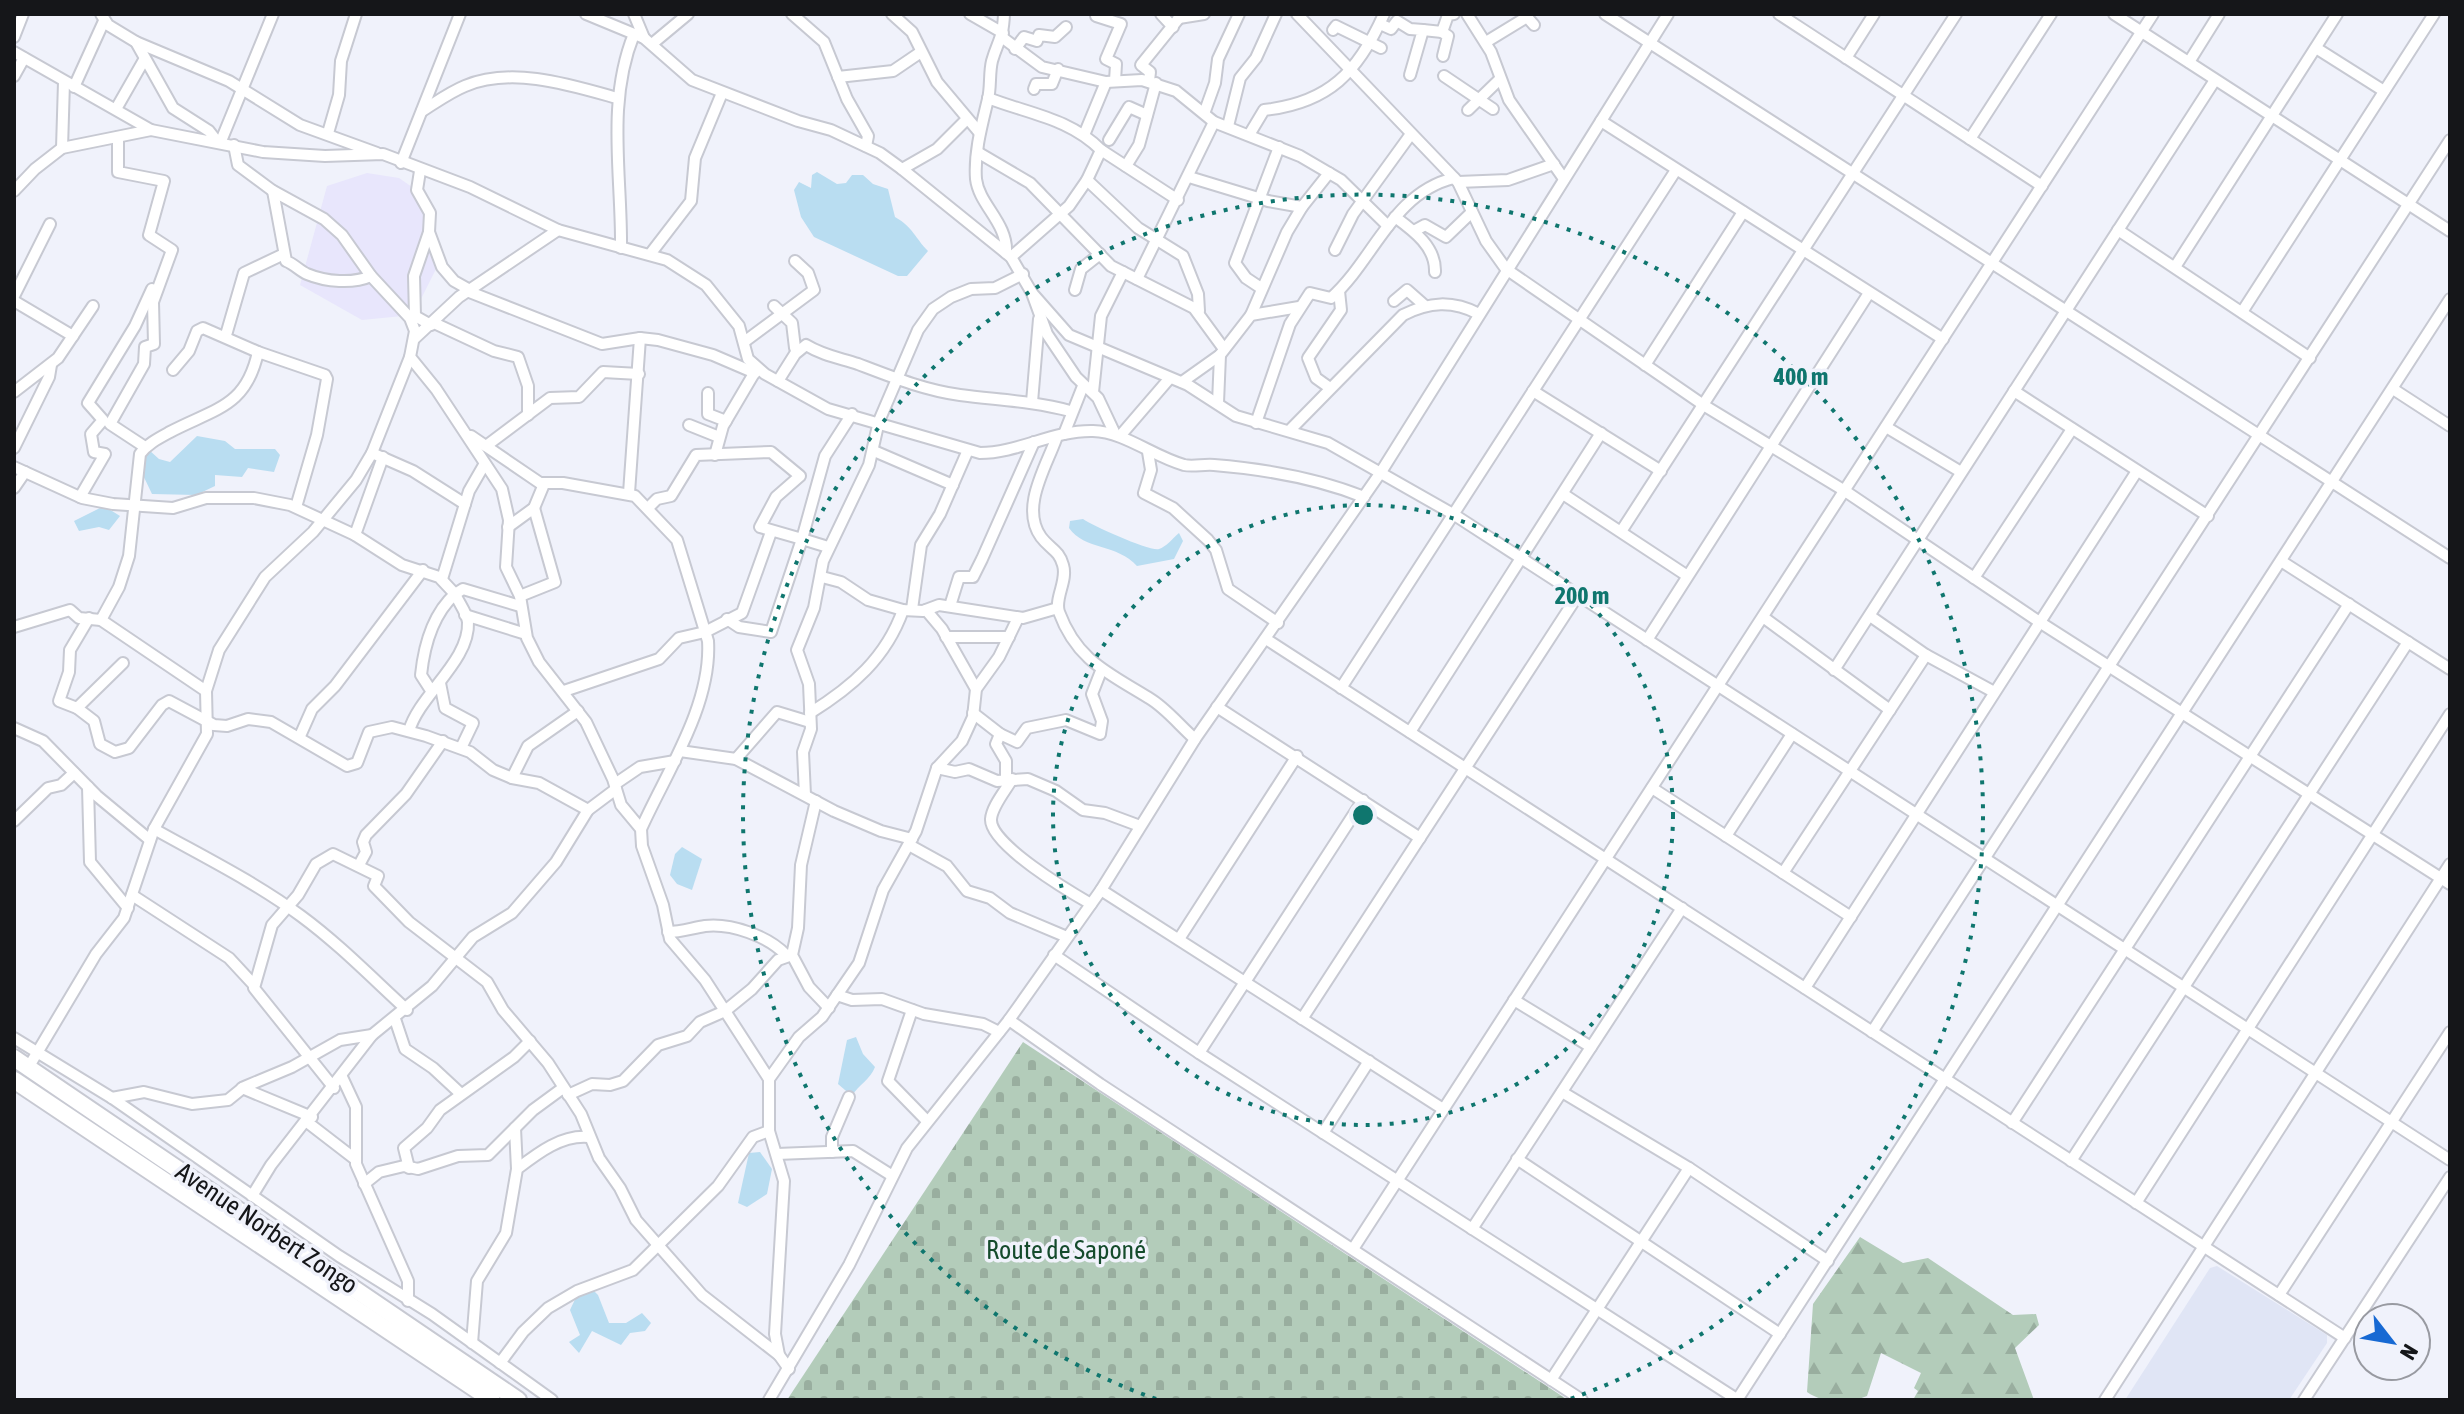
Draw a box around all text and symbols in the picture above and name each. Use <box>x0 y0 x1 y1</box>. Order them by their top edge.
text: 400 m <box>1773 363 1828 390</box>
text: 200 m <box>1555 582 1609 609</box>
centre of rings <box>1349 801 1377 829</box>
street label: Avenue Norbert Zongo <box>170 1156 364 1300</box>
park label: Route de Saponé <box>986 1235 1146 1265</box>
north arrow <box>2352 1302 2432 1382</box>
text: N <box>2395 1340 2424 1365</box>

